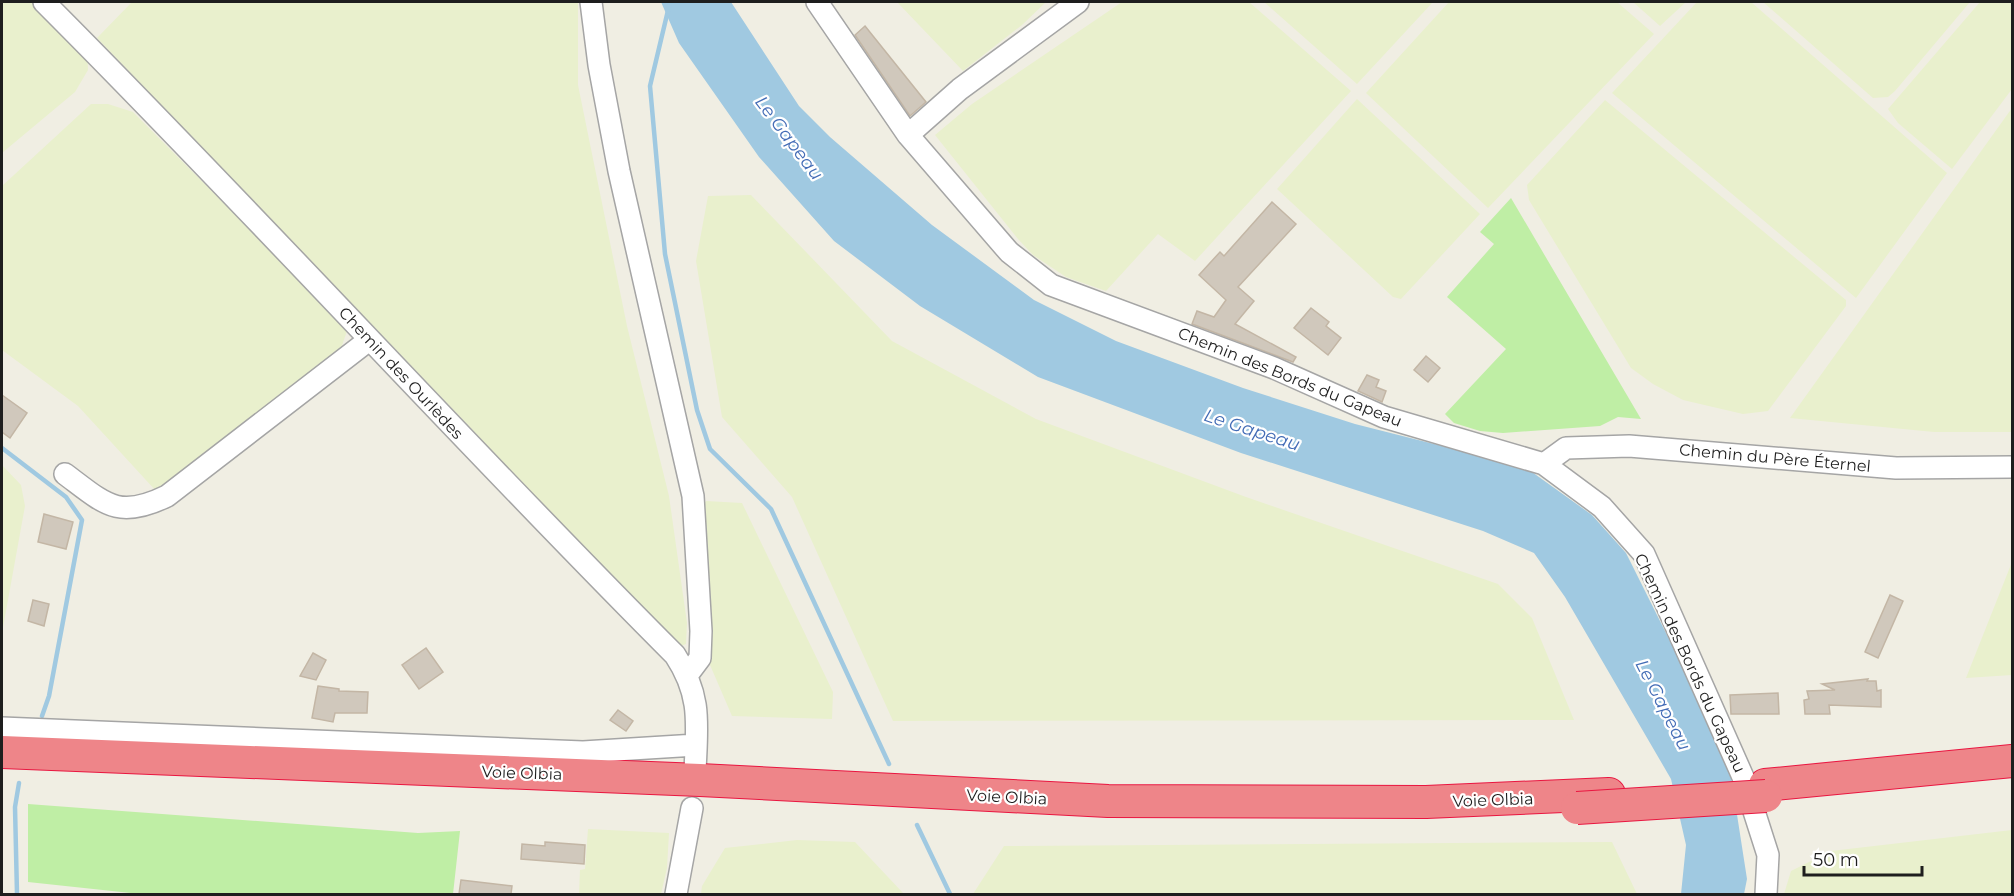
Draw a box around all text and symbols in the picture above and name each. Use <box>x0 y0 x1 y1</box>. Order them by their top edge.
water label: Le Gapeau <box>750 92 828 184</box>
street label: Chemin des Ourlèdes <box>335 303 467 443</box>
street label: Chemin des Bords du Gapeau <box>1175 323 1405 431</box>
water label: Le Gapeau <box>1201 404 1303 456</box>
street label: Chemin du Père Éternel <box>1678 440 1872 476</box>
street label: Chemin des Bords du Gapeau <box>1631 550 1749 776</box>
water label: Le Gapeau <box>1631 656 1695 754</box>
street label: Voie Olbia <box>481 762 563 784</box>
street label: Voie Olbia <box>966 785 1048 809</box>
street label: Voie Olbia <box>1452 789 1534 811</box>
scale bar <box>1804 839 1922 877</box>
text: 50 m <box>1813 849 1859 871</box>

